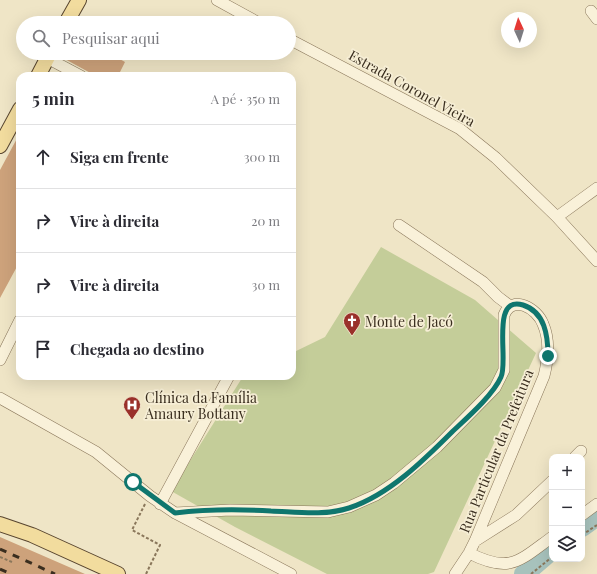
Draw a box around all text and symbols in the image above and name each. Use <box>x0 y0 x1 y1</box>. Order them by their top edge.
north arrow <box>501 12 537 48</box>
search box <box>16 16 296 60</box>
icon: search <box>30 27 52 49</box>
text: Pesquisar aqui <box>62 28 160 48</box>
street label: Estrada Coronel Vieira <box>345 45 479 131</box>
text: 5 min <box>32 87 75 109</box>
text: A pé · 350 m <box>211 90 280 107</box>
icon: ahead <box>32 146 54 168</box>
text: Siga em frente <box>70 147 169 167</box>
text: 300 m <box>244 148 280 165</box>
icon: right <box>32 210 54 232</box>
text: Vire à direita <box>70 211 159 231</box>
text: 20 m <box>251 212 280 229</box>
icon: right <box>32 274 54 296</box>
text: Vire à direita <box>70 275 159 295</box>
text: 30 m <box>252 276 280 293</box>
church icon: Monte de Jacó <box>342 311 362 336</box>
place label: Monte de Jacó <box>365 312 453 331</box>
icon: arrive <box>32 338 54 360</box>
text: Chegada ao destino <box>70 339 204 359</box>
route end <box>539 347 557 365</box>
street label: Rua Particular da Prefeitura <box>454 366 538 536</box>
place label: Clínica da Família Amaury Bottany <box>144 388 257 423</box>
hospital icon: Clínica da Família Amaury Bottany <box>122 395 142 420</box>
map controls <box>549 454 585 562</box>
button: + <box>549 454 585 490</box>
route start <box>124 473 142 491</box>
button: − <box>549 490 585 526</box>
button: layers <box>549 526 585 562</box>

